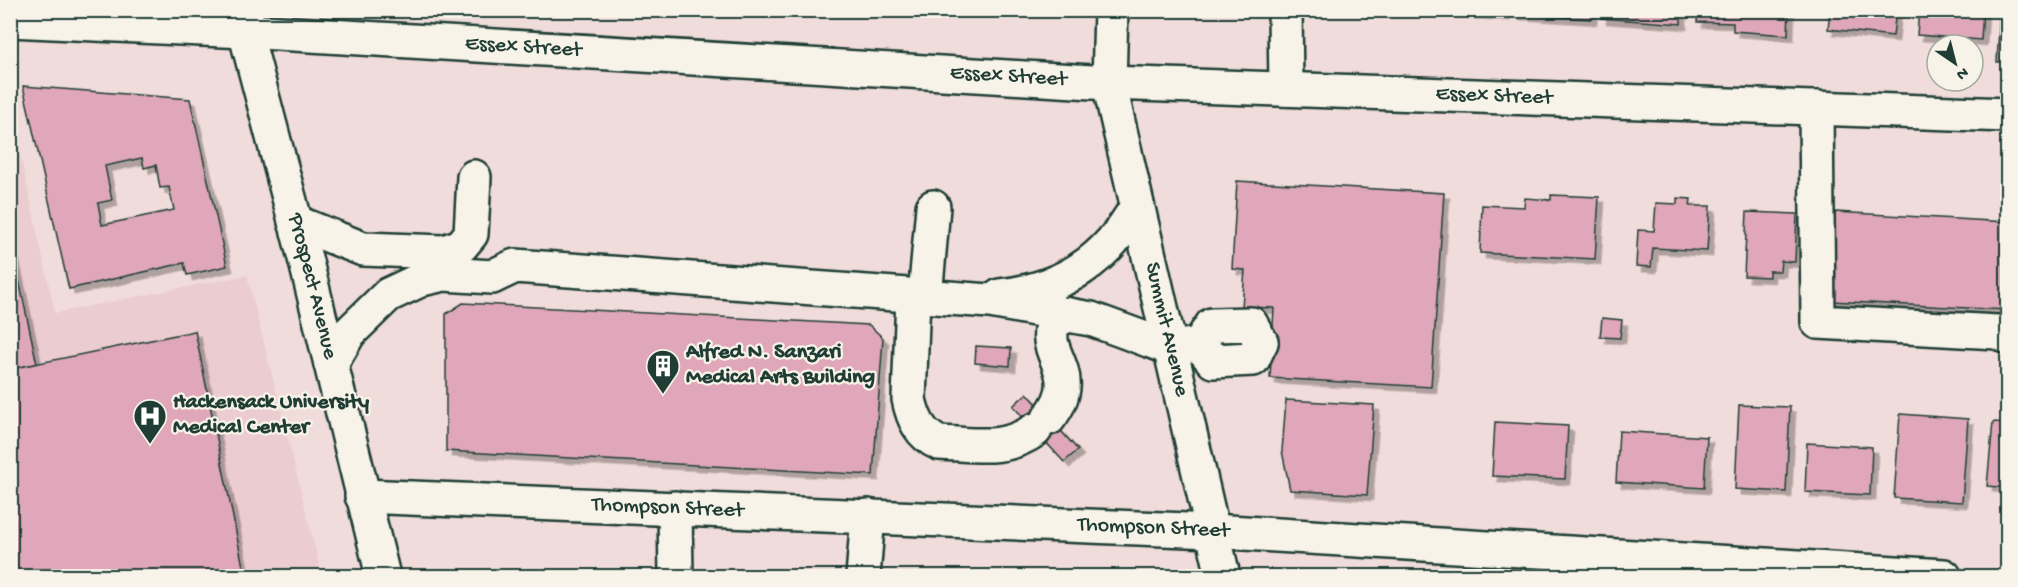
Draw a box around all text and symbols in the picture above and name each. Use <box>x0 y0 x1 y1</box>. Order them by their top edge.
street label: Essex Street <box>464 31 584 64</box>
north arrow <box>1925 33 1985 93</box>
street label: Essex Street <box>949 60 1069 94</box>
text: N <box>1951 62 1971 84</box>
street label: Essex Street <box>1435 82 1555 112</box>
street label: Prospect Avenue <box>280 210 343 363</box>
street label: Summit Avenue <box>1138 260 1194 400</box>
place label: Alfred N. Sanzari Medical Arts Building <box>685 340 875 391</box>
building icon: Alfred N. Sanzari Medical Arts Building <box>645 348 681 395</box>
place label: Hackensack University Medical Center <box>173 390 369 441</box>
hospital icon: Hackensack University Medical Center <box>132 398 168 445</box>
street label: Thompson Street <box>589 492 746 525</box>
street label: Thompson Street <box>1075 512 1232 545</box>

